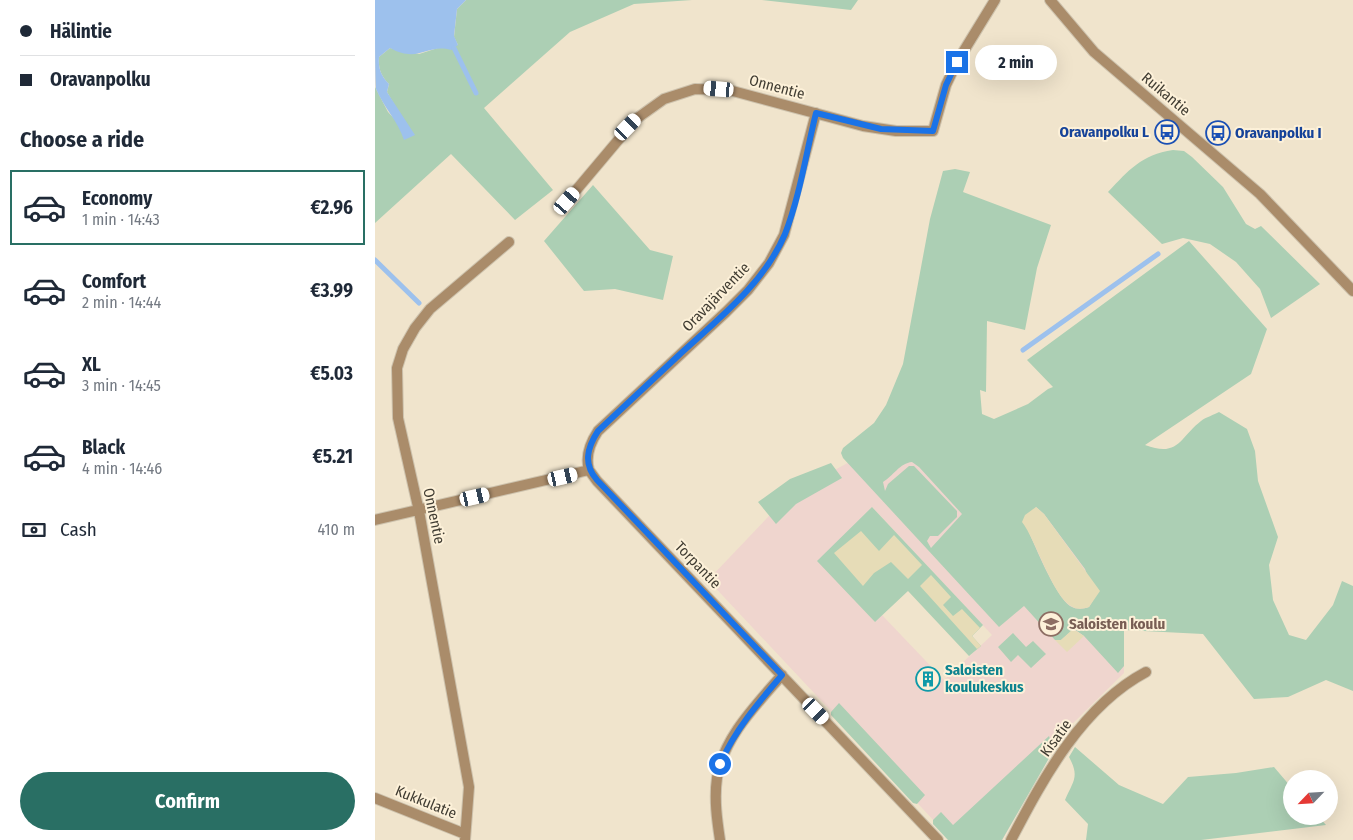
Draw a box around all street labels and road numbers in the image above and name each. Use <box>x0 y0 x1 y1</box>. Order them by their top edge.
street label: Ruikantie <box>1138 68 1194 120</box>
street label: Onnentie <box>747 71 807 103</box>
street label: Oravajärventie <box>678 259 754 335</box>
street label: Onnentie <box>419 486 449 546</box>
street label: Torpantie <box>671 538 725 592</box>
street label: Kisatie <box>1037 716 1075 760</box>
street label: Kukkulatie <box>393 782 459 822</box>

